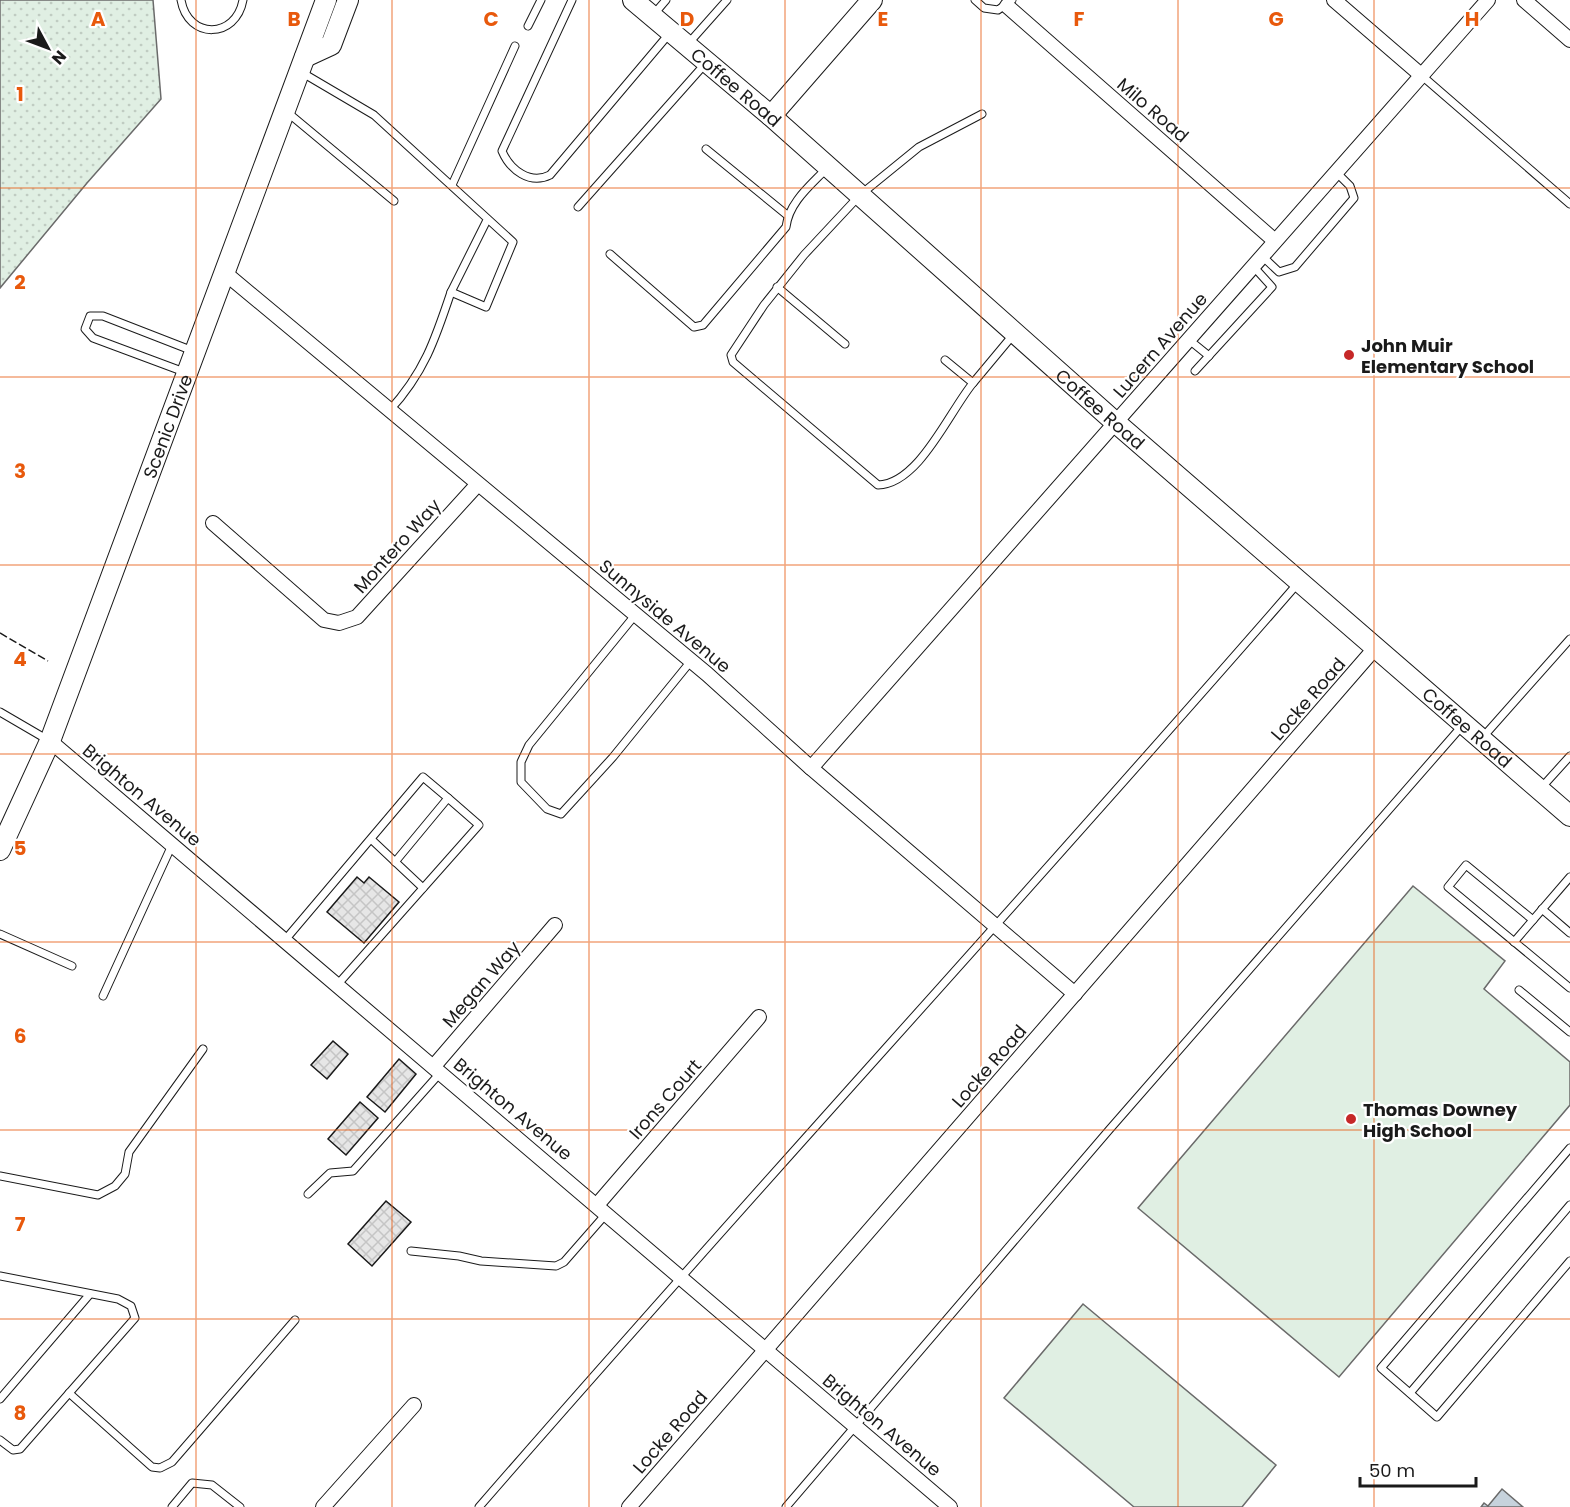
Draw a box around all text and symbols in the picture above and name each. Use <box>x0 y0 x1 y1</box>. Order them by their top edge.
text: A <box>91 5 106 33</box>
text: B <box>287 5 301 33</box>
text: C <box>483 5 499 33</box>
text: D <box>680 5 694 33</box>
text: E <box>878 5 888 33</box>
text: F <box>1074 5 1085 33</box>
text: G <box>1268 5 1284 33</box>
text: H <box>1465 5 1479 33</box>
north arrow <box>18 18 78 78</box>
street label: Coffee Road <box>686 41 787 132</box>
text: N <box>46 45 72 70</box>
street label: Milo Road <box>1112 72 1194 148</box>
text: 1 <box>16 80 24 108</box>
text: 2 <box>14 268 26 296</box>
street label: Lucern Avenue <box>1107 287 1213 403</box>
place label: John Muir Elementary School <box>1361 333 1534 379</box>
marker: John Muir Elementary School <box>1342 348 1356 362</box>
street label: Coffee Road <box>1050 363 1150 455</box>
street label: Scenic Drive <box>136 370 198 482</box>
text: 3 <box>14 457 26 485</box>
street label: Montero Way <box>348 493 446 599</box>
street label: Sunnyside Avenue <box>594 553 736 679</box>
text: 4 <box>13 645 27 673</box>
street label: Locke Road <box>1265 652 1351 746</box>
street label: Coffee Road <box>1417 681 1518 773</box>
street label: Brighton Avenue <box>77 738 207 852</box>
text: 5 <box>14 834 27 862</box>
street label: Megan Way <box>436 935 526 1033</box>
street label: Locke Road <box>946 1019 1032 1113</box>
text: 6 <box>14 1022 26 1050</box>
street label: Brighton Avenue <box>448 1052 578 1166</box>
street label: Irons Court <box>623 1054 707 1144</box>
place label: Thomas Downey High School <box>1363 1097 1518 1143</box>
marker: Thomas Downey High School <box>1344 1112 1358 1126</box>
text: 7 <box>15 1210 26 1238</box>
street label: Brighton Avenue <box>817 1368 947 1482</box>
street label: Locke Road <box>627 1385 713 1479</box>
text: 8 <box>14 1399 26 1427</box>
scale bar <box>1360 1450 1476 1488</box>
text: 50 m <box>1369 1458 1415 1483</box>

